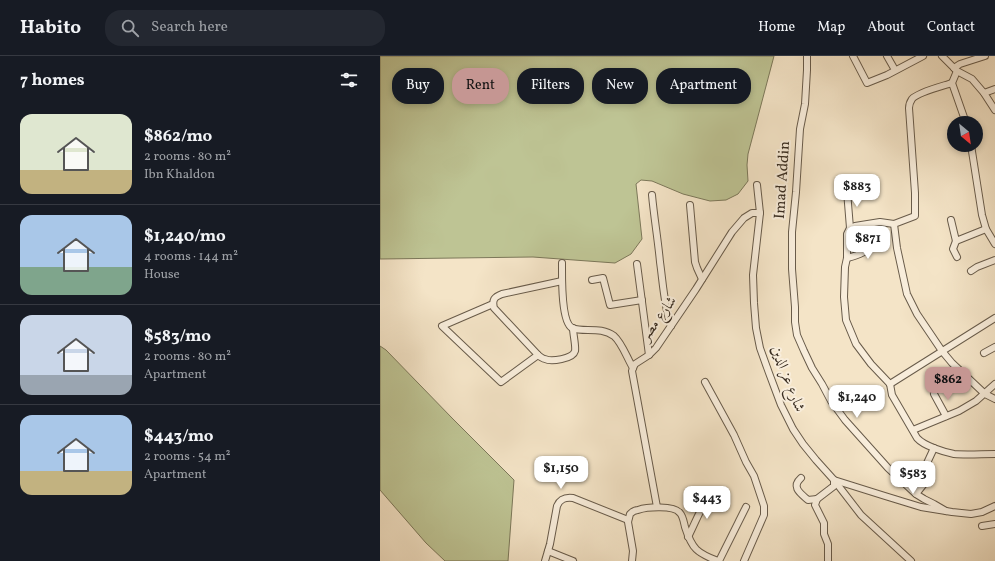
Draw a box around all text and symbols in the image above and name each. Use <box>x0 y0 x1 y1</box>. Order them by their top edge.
search box <box>105 10 385 46</box>
text: Habito <box>20 15 81 41</box>
icon: search <box>119 17 141 39</box>
text: Search here <box>151 17 228 38</box>
text: Home <box>758 18 795 37</box>
text: Map <box>817 18 845 37</box>
text: About <box>867 18 905 37</box>
text: Contact <box>927 18 975 37</box>
chip: Buy <box>392 68 444 104</box>
chip: Rent <box>452 68 509 104</box>
chip: Filters <box>517 68 584 104</box>
chip: New <box>592 68 648 104</box>
chip: Apartment <box>656 68 751 104</box>
text: 7 homes <box>20 69 85 92</box>
icon: filters <box>338 69 360 91</box>
north arrow <box>947 116 983 152</box>
map controls <box>947 116 983 152</box>
text: $862/mo <box>144 125 212 148</box>
icon: home <box>52 130 100 178</box>
street label: Imad Addin <box>770 140 796 220</box>
text: 2 rooms · 80 m² <box>144 148 231 166</box>
text: Ibn Khaldon <box>144 166 215 184</box>
pin: $883 <box>833 174 881 208</box>
text: $883 <box>843 178 871 196</box>
text: $1,240/mo <box>144 225 226 248</box>
pin: $871 <box>844 226 892 260</box>
text: $871 <box>855 230 881 248</box>
icon: home <box>52 231 100 279</box>
text: 4 rooms · 144 m² <box>144 248 238 266</box>
text: House <box>144 266 180 284</box>
street label: شارع مصر <box>634 292 683 348</box>
text: $583/mo <box>144 325 211 348</box>
icon: home <box>52 331 100 379</box>
street label: شارع عز الدين <box>764 343 809 416</box>
text: 2 rooms · 80 m² <box>144 348 231 366</box>
text: Apartment <box>144 366 207 384</box>
pin: $862 <box>924 367 972 401</box>
text: $862 <box>934 371 962 389</box>
pin: $1,240 <box>824 385 890 419</box>
text: $1,240 <box>838 389 876 407</box>
text: $443/mo <box>144 425 214 448</box>
icon: home <box>52 431 100 479</box>
text: 2 rooms · 54 m² <box>144 448 231 466</box>
pin: $1,150 <box>528 456 594 490</box>
text: $1,150 <box>543 460 579 478</box>
pin: $583 <box>889 461 937 495</box>
text: $583 <box>899 465 927 483</box>
text: Apartment <box>144 466 207 484</box>
pin: $443 <box>683 486 731 520</box>
text: $443 <box>692 490 722 508</box>

